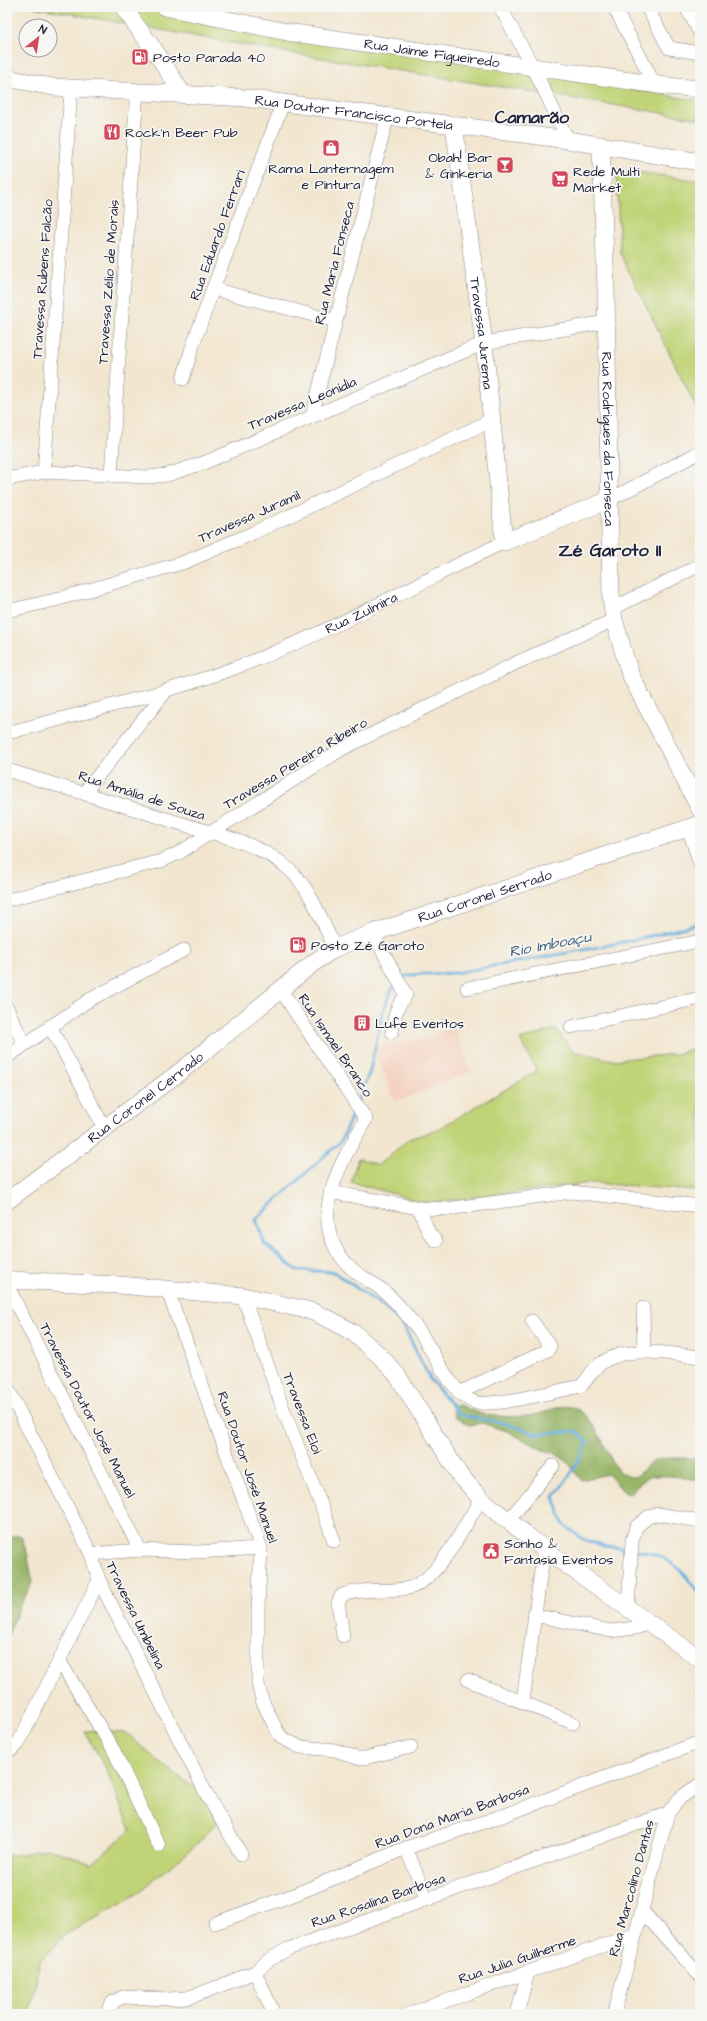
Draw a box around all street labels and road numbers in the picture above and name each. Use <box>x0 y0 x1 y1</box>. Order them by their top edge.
street label: Rua Jaime Figueiredo <box>363 34 501 73</box>
street label: Rua Doutor Francisco Portela <box>253 90 454 136</box>
street label: Rua Eduardo Ferrari <box>185 167 251 303</box>
street label: Travessa Rubens Falcão <box>27 198 59 360</box>
street label: Travessa Zélio de Morais <box>93 199 125 365</box>
street label: Rua Maria Fonseca <box>310 200 360 327</box>
street label: Travessa Jurema <box>464 276 498 390</box>
street label: Rua Rodrigues da Fonseca <box>596 352 619 526</box>
street label: Travessa Leonídia <box>245 372 360 436</box>
street label: Travessa Juramil <box>195 485 304 548</box>
street label: Rua Zulmira <box>322 587 401 639</box>
street label: Travessa Pereira Ribeiro <box>220 713 371 815</box>
street label: Rua Amália de Souza <box>76 766 208 826</box>
street label: Rua Coronel Serrado <box>416 865 555 928</box>
street label: Rua Ismael Branco <box>293 990 377 1101</box>
street label: Rua Coronel Cerrado <box>84 1047 208 1148</box>
street label: Travessa Doutor José Manuel <box>34 1319 140 1502</box>
street label: Travessa Eloi <box>277 1370 327 1457</box>
street label: Rua Doutor José Manuel <box>212 1389 282 1546</box>
street label: Travessa Umbelina <box>100 1558 170 1673</box>
street label: Rua Dona Maria Barbosa <box>373 1780 532 1854</box>
street label: Rua Marcolino Dantas <box>604 1818 660 1959</box>
street label: Rua Rosalina Barbosa <box>309 1869 448 1933</box>
street label: Rua Julia Guilherme <box>456 1930 579 1989</box>

